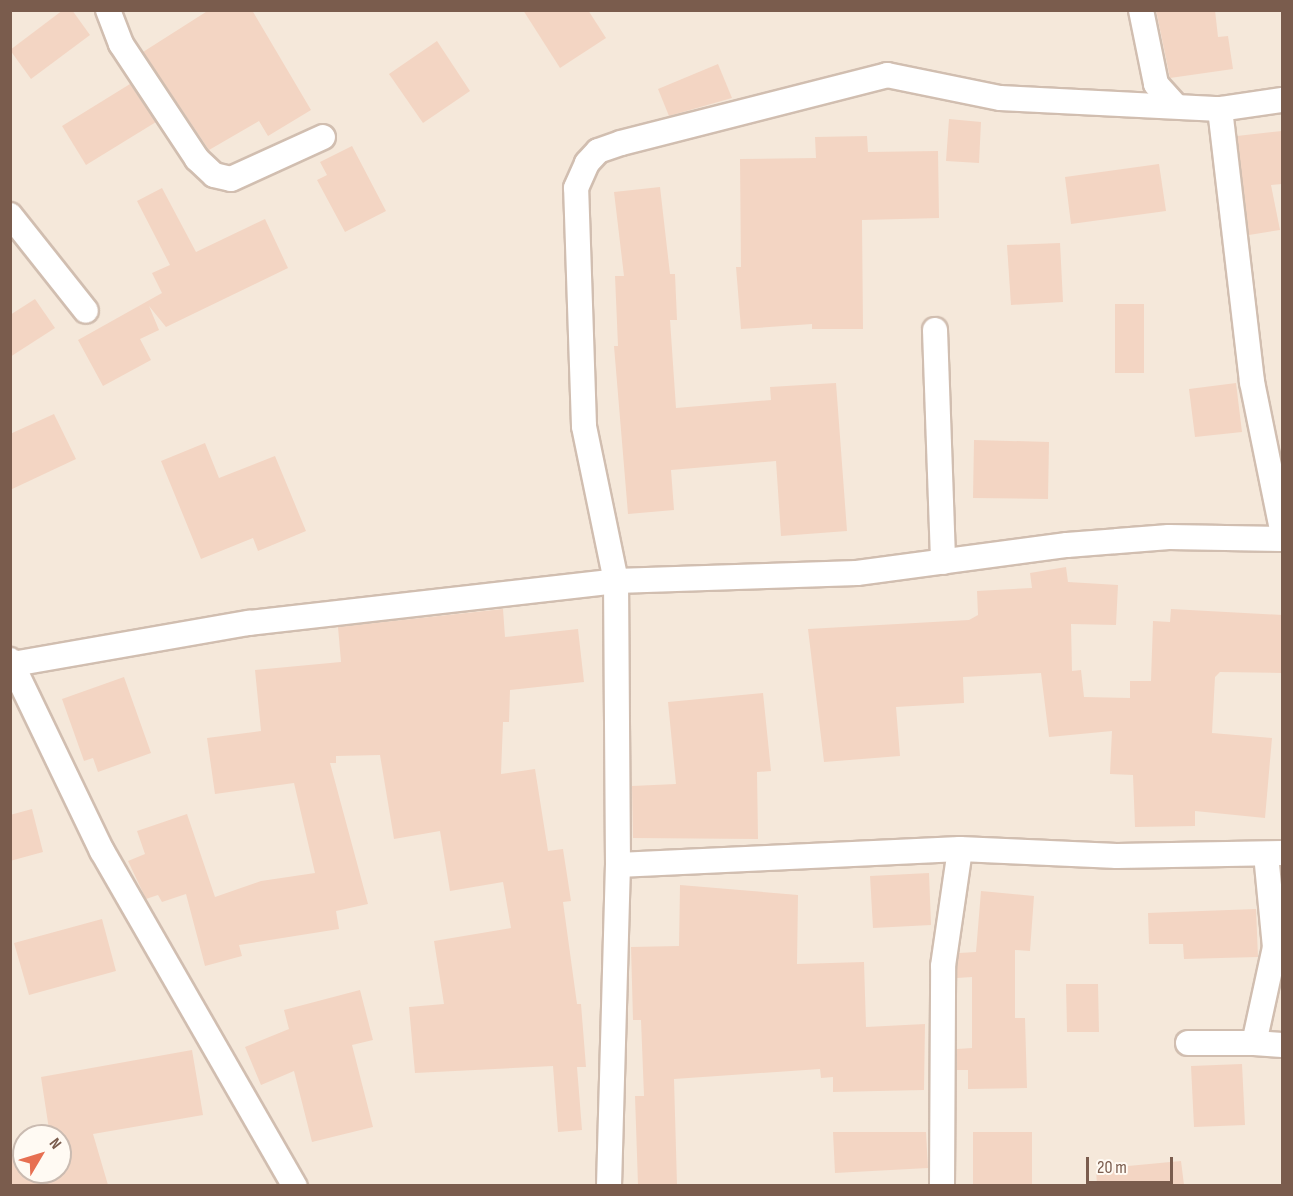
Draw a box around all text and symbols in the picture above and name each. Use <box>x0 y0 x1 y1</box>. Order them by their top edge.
north arrow <box>12 1124 72 1184</box>
text: N <box>45 1135 65 1153</box>
scale bar <box>1089 1145 1176 1183</box>
text: 20 m <box>1097 1157 1127 1178</box>

